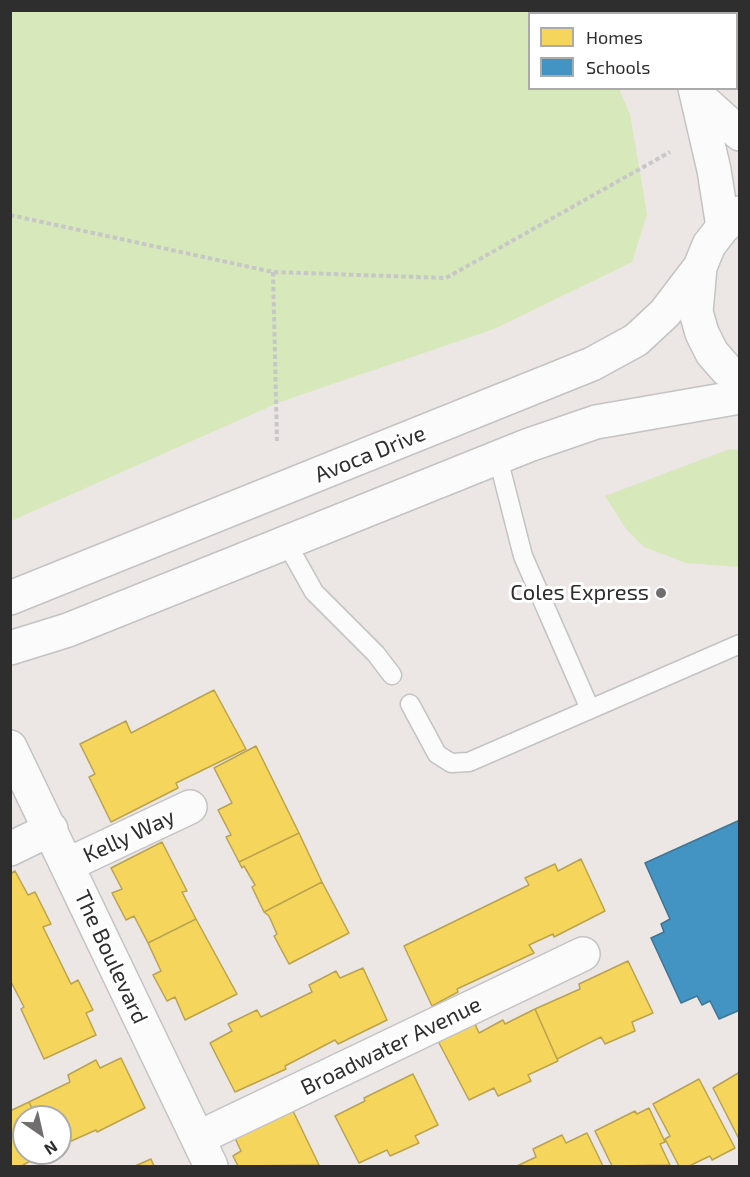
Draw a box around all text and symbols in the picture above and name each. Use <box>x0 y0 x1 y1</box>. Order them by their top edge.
legend <box>528 12 738 90</box>
text: Homes <box>586 26 643 48</box>
text: Schools <box>586 56 650 78</box>
street label: Avoca Drive <box>311 420 429 488</box>
place label: Coles Express <box>510 580 649 606</box>
marker: Coles Express <box>654 586 668 600</box>
street label: Kelly Way <box>79 803 179 869</box>
street label: The Boulevard <box>69 886 153 1028</box>
street label: Broadwater Avenue <box>297 991 485 1101</box>
north arrow <box>12 1105 72 1165</box>
text: N <box>41 1138 61 1160</box>

